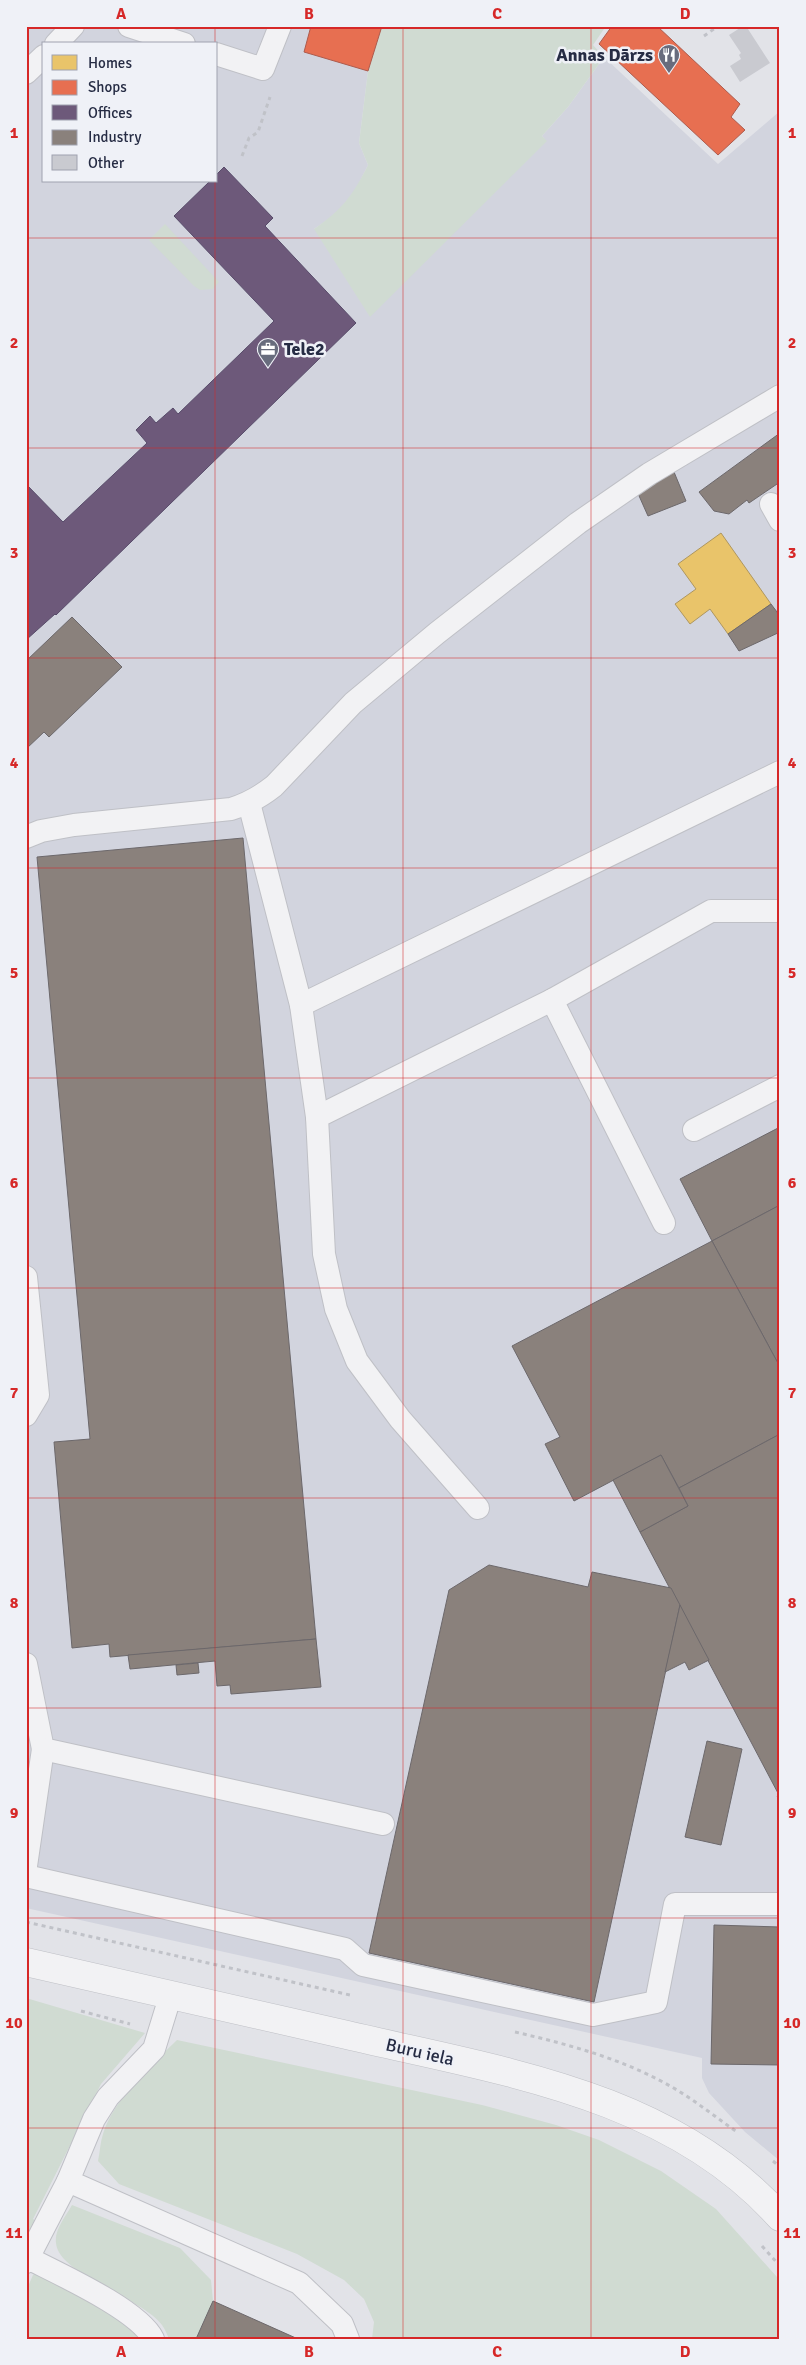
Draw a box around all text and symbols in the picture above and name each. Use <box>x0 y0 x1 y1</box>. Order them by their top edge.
text: A <box>116 4 127 24</box>
text: B <box>304 4 314 24</box>
text: C <box>492 4 502 24</box>
text: D <box>680 4 691 24</box>
legend <box>42 42 218 182</box>
restaurant icon: Annas Dārzs <box>657 43 681 74</box>
place label: Annas Dārzs <box>556 44 653 66</box>
text: Homes <box>88 54 132 72</box>
text: Shops <box>88 78 127 96</box>
text: Offices <box>88 104 133 122</box>
text: 1 <box>10 123 19 143</box>
text: 1 <box>788 123 797 143</box>
text: Industry <box>88 128 141 146</box>
text: Other <box>88 154 125 172</box>
text: 2 <box>10 333 18 353</box>
text: 2 <box>788 333 796 353</box>
office icon: Tele2 <box>256 337 280 368</box>
place label: Tele2 <box>284 338 325 360</box>
text: 3 <box>10 543 18 563</box>
text: 3 <box>788 543 796 563</box>
text: 4 <box>10 753 19 773</box>
text: 4 <box>788 753 797 773</box>
text: 5 <box>10 963 18 983</box>
text: 5 <box>788 963 796 983</box>
text: 6 <box>10 1173 19 1193</box>
text: 6 <box>788 1173 797 1193</box>
text: 7 <box>10 1383 19 1403</box>
text: 7 <box>788 1383 797 1403</box>
text: 8 <box>10 1593 19 1613</box>
text: 8 <box>788 1593 797 1613</box>
text: 9 <box>10 1803 19 1823</box>
text: 9 <box>788 1803 797 1823</box>
text: 10 <box>5 2013 23 2033</box>
text: 10 <box>783 2013 801 2033</box>
street label: Buru iela <box>384 2033 456 2071</box>
text: 11 <box>5 2223 23 2243</box>
text: 11 <box>783 2223 801 2243</box>
text: A <box>116 2342 127 2362</box>
text: B <box>304 2342 314 2362</box>
text: C <box>492 2342 502 2362</box>
text: D <box>680 2342 691 2362</box>

